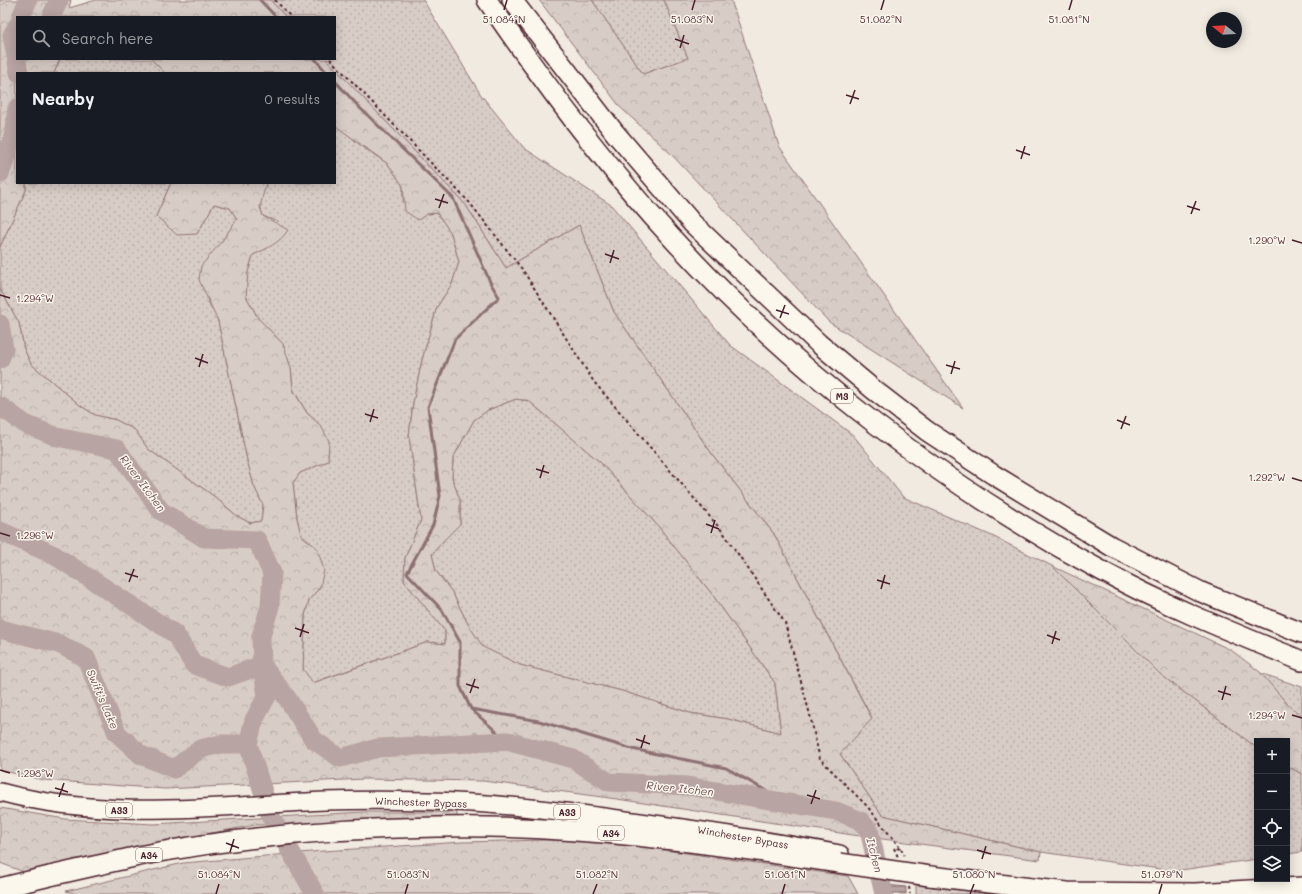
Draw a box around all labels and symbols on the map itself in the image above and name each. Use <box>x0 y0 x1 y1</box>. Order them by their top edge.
text: 51.084°N <box>483 12 525 26</box>
text: 51.083°N <box>671 12 713 26</box>
text: 51.082°N <box>860 12 902 26</box>
text: 51.081°N <box>1048 12 1090 26</box>
north arrow <box>1206 12 1242 48</box>
text: 1.290°W <box>1248 233 1286 247</box>
text: 1.294°W <box>16 291 54 305</box>
road number: M3 <box>831 389 853 403</box>
water label: River Itchen <box>117 452 169 514</box>
text: 1.292°W <box>1248 470 1286 484</box>
text: 1.296°W <box>16 528 54 542</box>
water label: Swift's Lake <box>84 667 122 731</box>
text: 1.294°W <box>1248 708 1286 722</box>
text: 1.298°W <box>16 766 54 780</box>
water label: River Itchen <box>646 777 714 799</box>
street label: Winchester Bypass <box>375 793 468 811</box>
road number: A33 <box>106 803 132 817</box>
road number: A33 <box>554 805 580 819</box>
street label: Winchester Bypass <box>696 822 790 852</box>
road number: A34 <box>598 826 624 840</box>
water label: Itchen <box>863 836 887 874</box>
road number: A34 <box>136 848 162 862</box>
text: 51.084°N <box>198 867 240 881</box>
text: 51.083°N <box>387 867 429 881</box>
text: 51.082°N <box>576 867 618 881</box>
text: 51.081°N <box>764 867 806 881</box>
text: 51.080°N <box>953 867 995 881</box>
text: 51.079°N <box>1141 867 1183 881</box>

